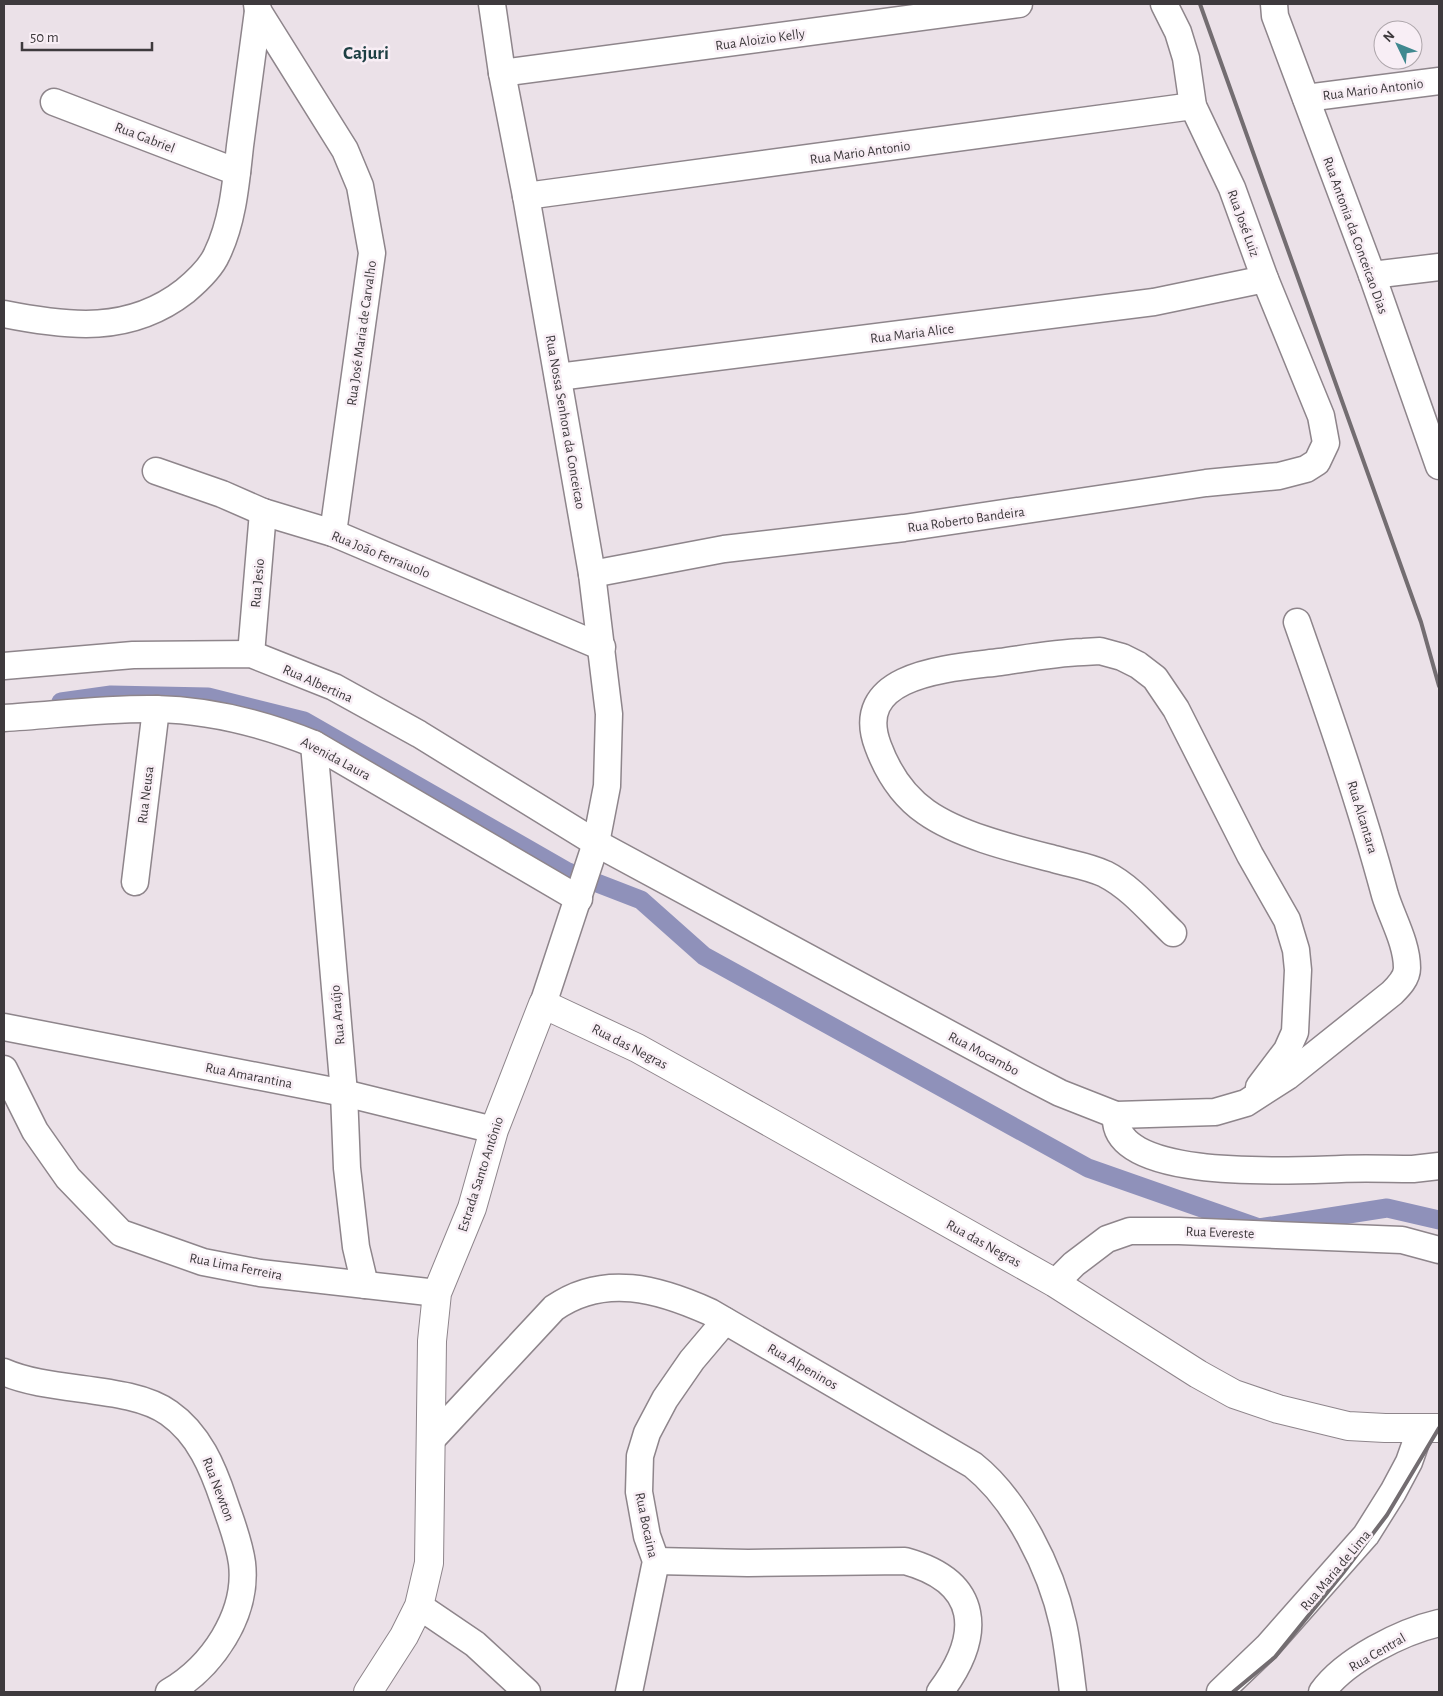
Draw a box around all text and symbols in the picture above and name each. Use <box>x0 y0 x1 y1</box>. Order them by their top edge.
scale bar <box>22 20 152 52</box>
north arrow <box>1373 20 1423 70</box>
street label: Rua Aloizio Kelly <box>714 27 806 53</box>
text: N <box>1381 28 1398 45</box>
text: 50 m <box>30 30 59 45</box>
district label: Cajuri <box>343 44 389 63</box>
street label: Rua Mario Antonio <box>1322 77 1424 103</box>
street label: Rua Gabriel <box>113 120 177 156</box>
street label: Rua Mario Antonio <box>809 139 911 167</box>
street label: Rua Antonia da Conceicao Dias <box>1320 155 1390 316</box>
street label: Rua José Luiz <box>1224 188 1262 259</box>
street label: Rua José Maria de Carvalho <box>345 260 379 407</box>
street label: Rua Maria Alice <box>870 322 955 346</box>
street label: Rua Nossa Senhora da Conceicao <box>543 334 587 511</box>
street label: Rua Roberto Bandeira <box>907 505 1026 535</box>
street label: Rua João Ferraiuolo <box>329 529 432 581</box>
street label: Rua Jesio <box>249 558 267 608</box>
street label: Rua Albertina <box>281 662 355 706</box>
street label: Avenida Laura <box>298 735 373 783</box>
street label: Rua Neusa <box>136 765 157 825</box>
street label: Rua Alcantara <box>1344 779 1380 856</box>
street label: Rua Araújo <box>328 984 348 1045</box>
street label: Rua das Negras <box>589 1022 670 1072</box>
street label: Rua Mocambo <box>946 1029 1021 1078</box>
street label: Rua Amarantina <box>204 1061 294 1091</box>
street label: Estrada Santo Antônio <box>456 1115 506 1234</box>
street label: Rua das Negras <box>944 1218 1023 1270</box>
street label: Rua Evereste <box>1185 1225 1255 1241</box>
street label: Rua Lima Ferreira <box>188 1251 284 1283</box>
street label: Rua Alpeninos <box>765 1341 840 1393</box>
street label: Rua Newton <box>200 1456 237 1523</box>
street label: Rua Bocaina <box>632 1491 660 1560</box>
street label: Rua Maria de Lima <box>1298 1527 1374 1614</box>
street label: Rua Central <box>1347 1631 1408 1675</box>

